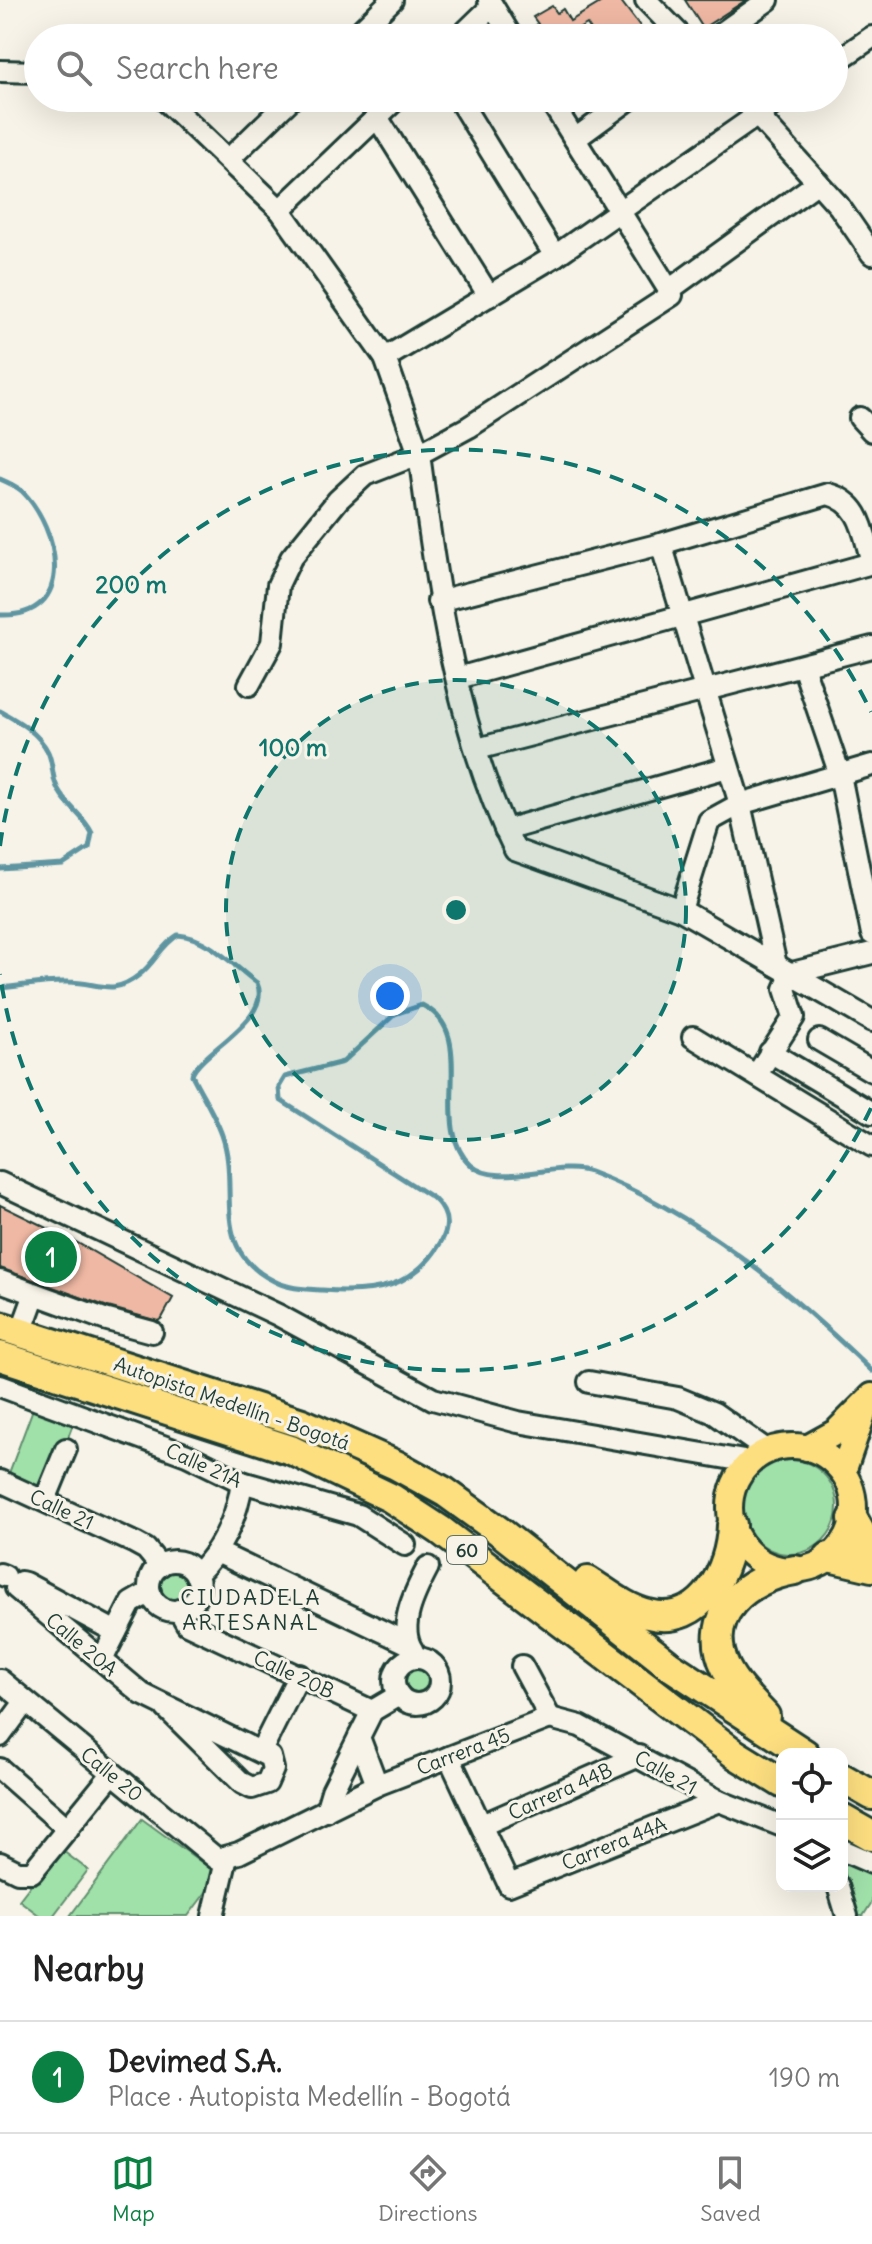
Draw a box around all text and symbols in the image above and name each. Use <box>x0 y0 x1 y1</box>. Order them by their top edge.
search box <box>24 24 848 112</box>
icon: search <box>52 46 96 90</box>
text: Search here <box>116 49 279 87</box>
text: 200 m <box>95 569 167 599</box>
text: 100 m <box>259 732 327 762</box>
centre of rings <box>442 896 470 924</box>
your location <box>370 976 410 1016</box>
pin: 1 <box>25 1227 77 1287</box>
street label: Autopista Medellín - Bogotá <box>111 1351 353 1455</box>
street label: Calle 21A <box>162 1437 246 1493</box>
street label: Calle 21 <box>26 1483 98 1535</box>
road number: 60 <box>447 1536 487 1564</box>
district label: CIUDADELA ARTESANAL <box>180 1583 322 1636</box>
street label: Calle 20A <box>41 1607 123 1681</box>
street label: Calle 20B <box>250 1644 338 1704</box>
street label: Carrera 45 <box>413 1722 513 1780</box>
street label: Calle 20 <box>76 1741 148 1807</box>
street label: Calle 21 <box>630 1745 702 1799</box>
map controls <box>776 1748 848 1892</box>
button: locate <box>776 1748 848 1820</box>
street label: Carrera 44B <box>504 1757 616 1825</box>
street label: Carrera 44A <box>558 1811 670 1875</box>
button: layers <box>776 1820 848 1892</box>
text: Nearby <box>32 1947 145 1990</box>
text: Devimed S.A. <box>108 2042 282 2080</box>
text: 1 <box>53 2061 63 2094</box>
text: 190 m <box>769 2061 840 2094</box>
text: Place · Autopista Medellín - Bogotá <box>108 2080 511 2113</box>
tab: Map <box>111 2151 155 2227</box>
tab: Directions <box>378 2151 478 2227</box>
tab: Saved <box>700 2151 761 2227</box>

